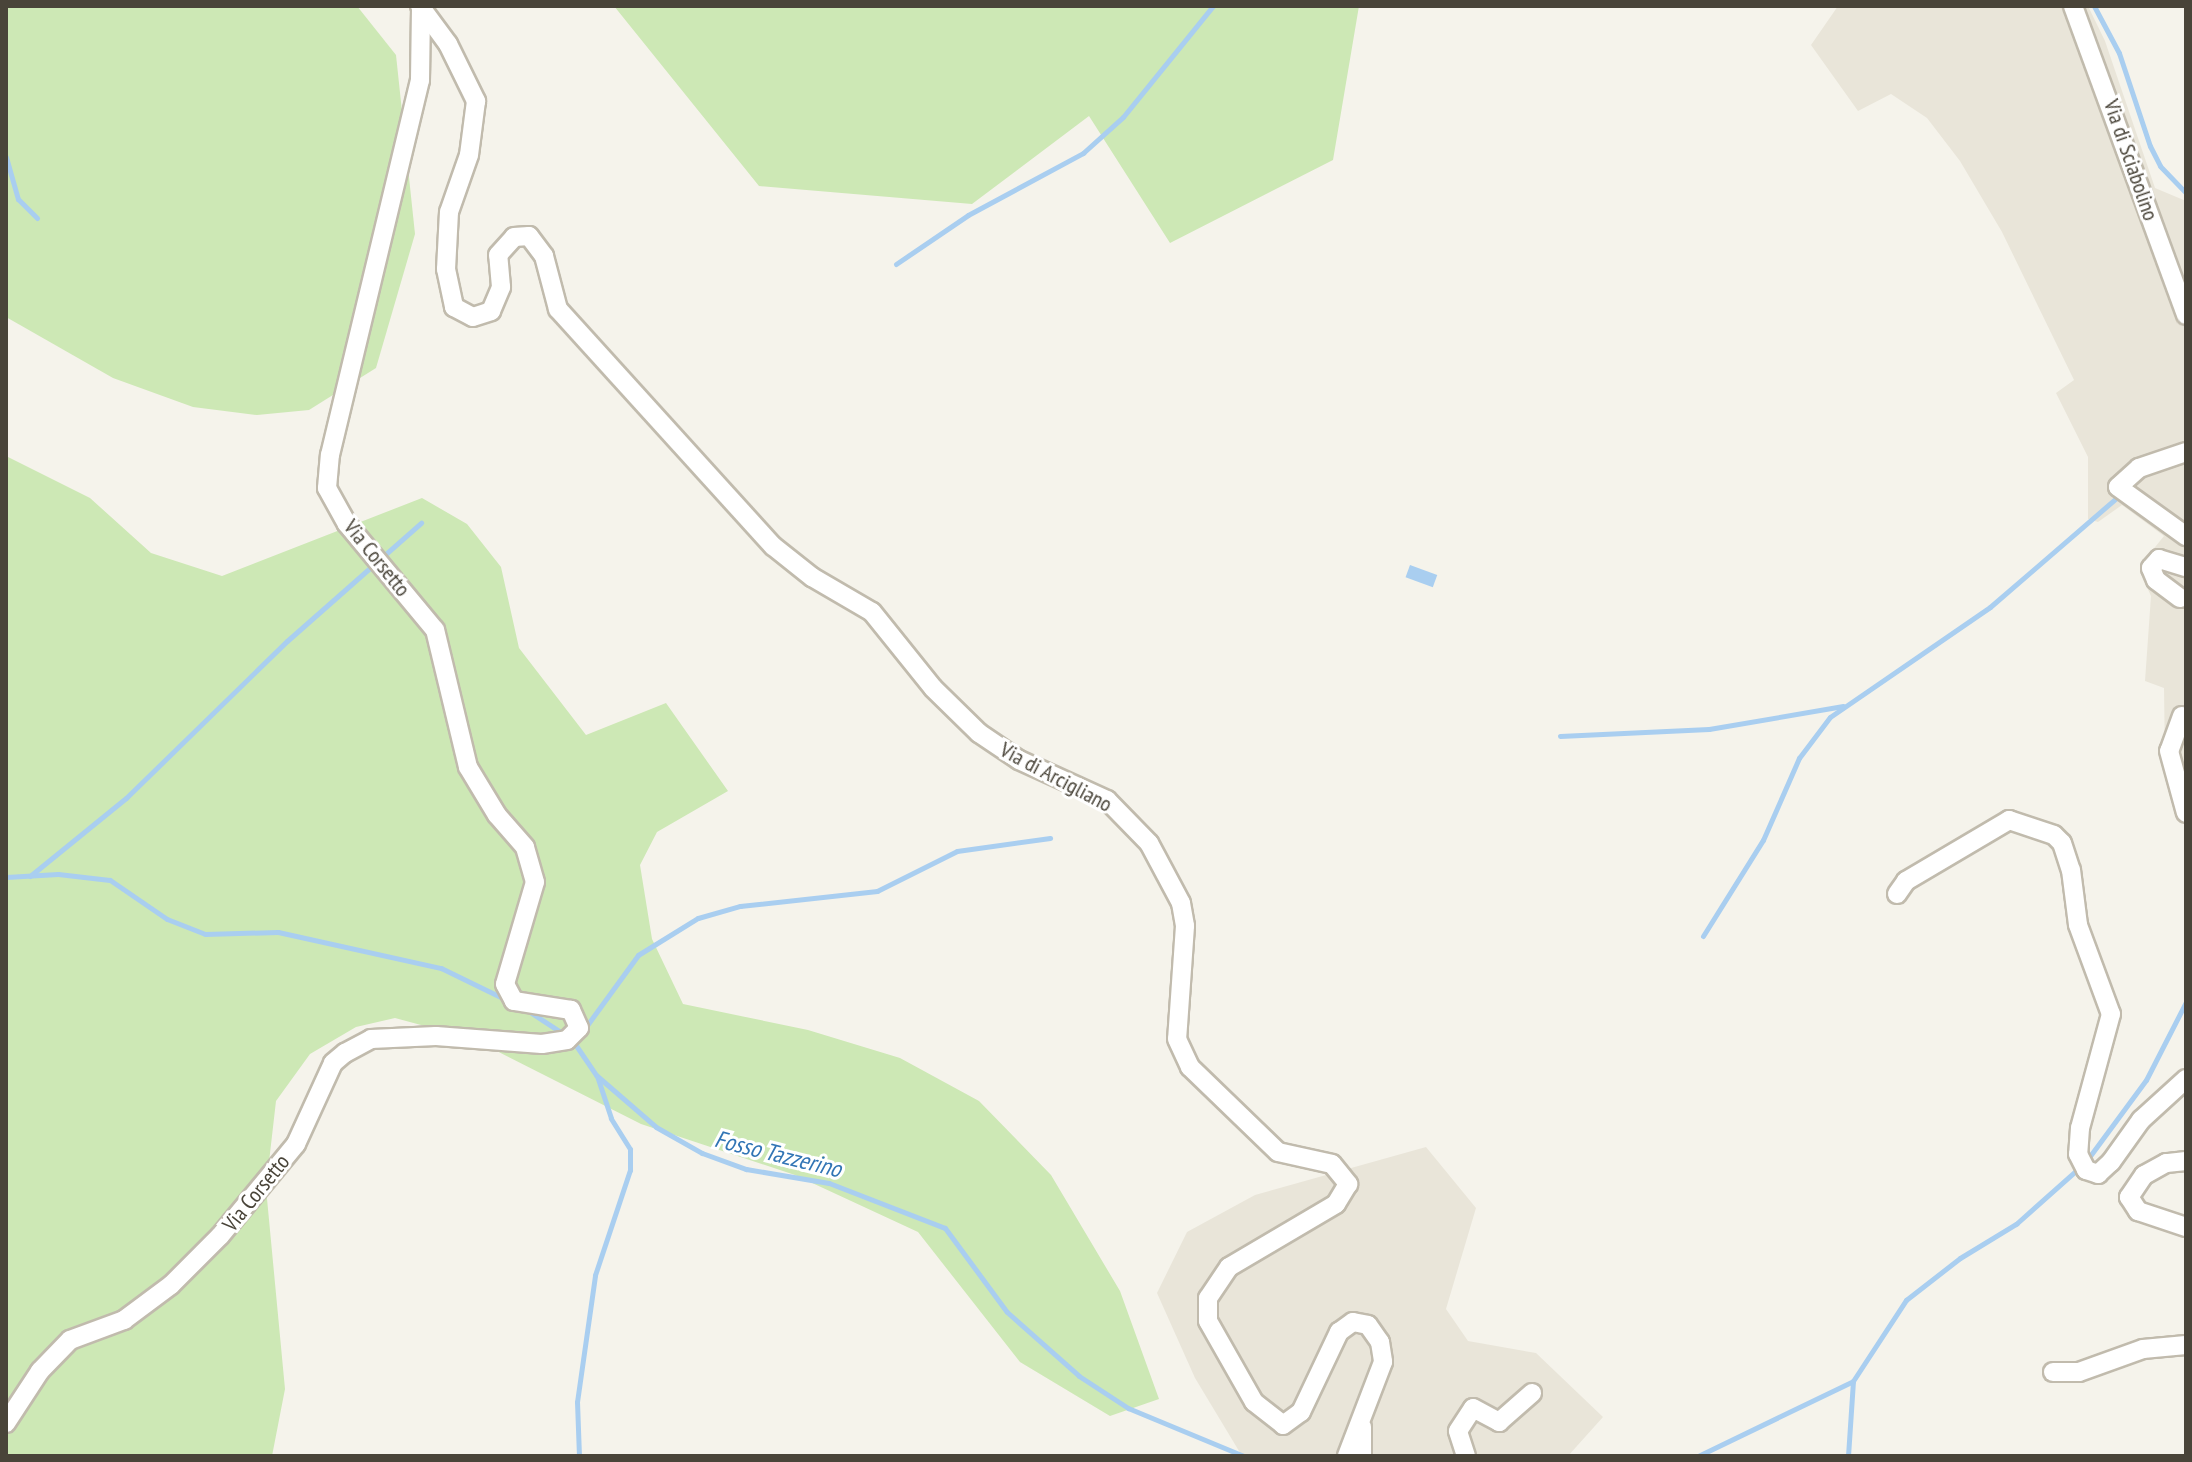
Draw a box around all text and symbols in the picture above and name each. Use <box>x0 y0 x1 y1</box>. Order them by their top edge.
street label: Via di Sciabolino <box>2098 96 2164 224</box>
street label: Via Corsetto <box>338 514 416 602</box>
street label: Via di Arcigliano <box>995 736 1117 818</box>
water label: Fosso Tazzerino <box>712 1124 844 1184</box>
street label: Via Corsetto <box>217 1149 295 1237</box>

